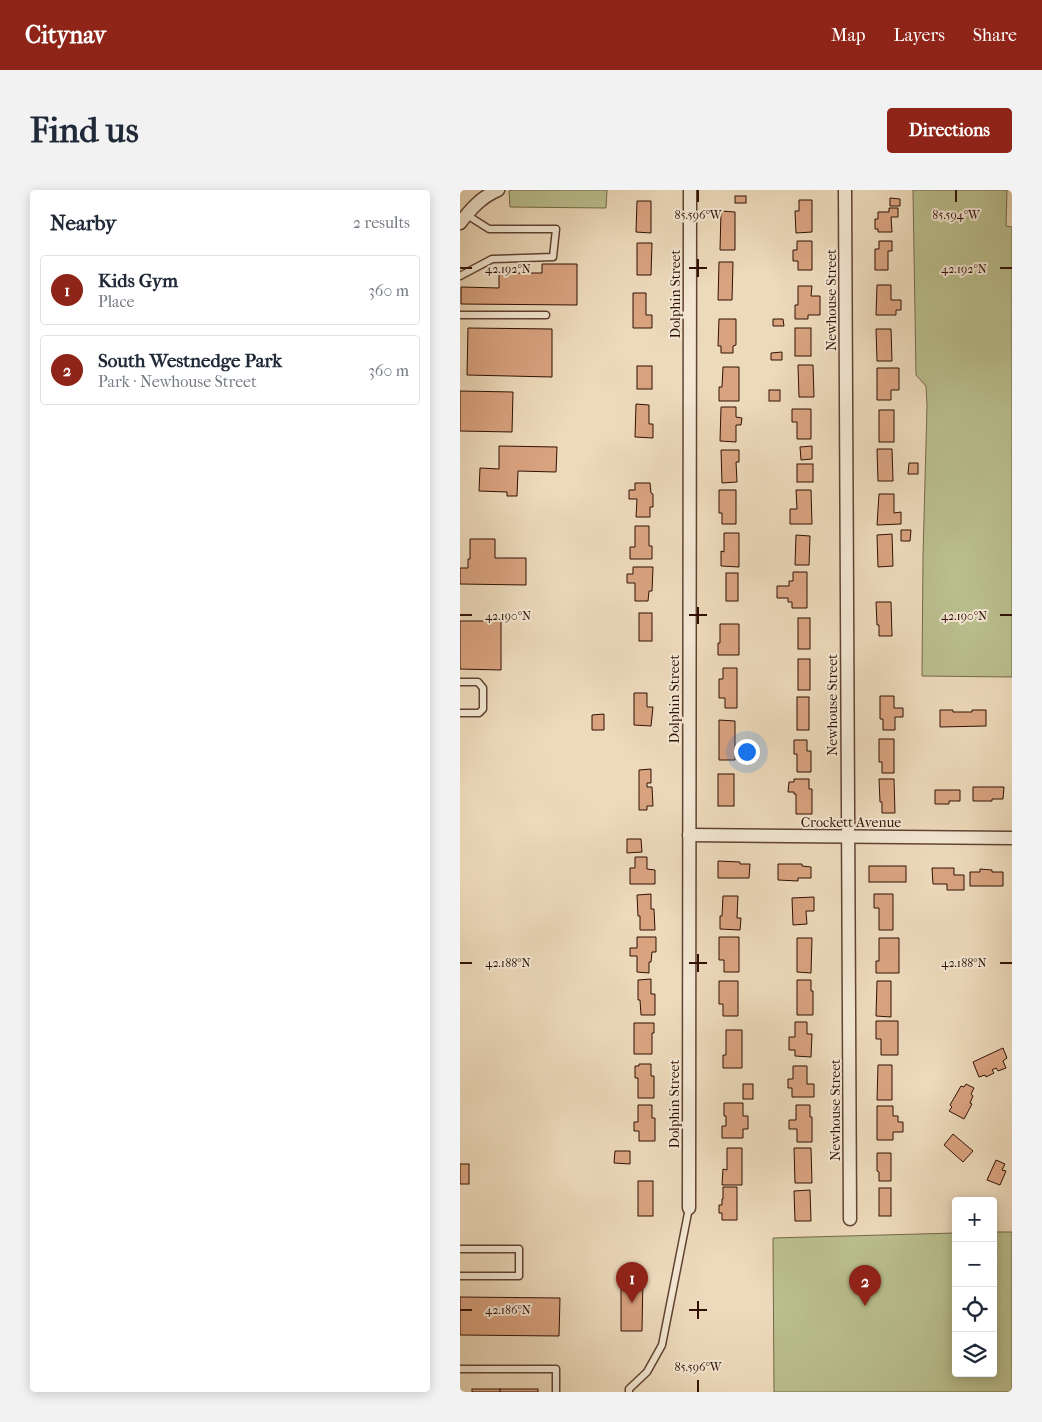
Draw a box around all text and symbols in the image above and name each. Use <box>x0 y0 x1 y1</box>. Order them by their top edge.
text: Citynav <box>25 21 106 49</box>
text: Map <box>831 25 865 46</box>
text: Layers <box>893 25 945 46</box>
text: Share <box>973 25 1017 46</box>
button: Directions <box>887 108 1012 153</box>
text: Find us <box>30 110 139 151</box>
text: 85.596°W <box>674 208 723 222</box>
text: 85.594°W <box>932 208 981 222</box>
text: Nearby <box>50 211 116 235</box>
text: 2 results <box>353 213 410 232</box>
street label: Dolphin Street <box>667 249 684 339</box>
street label: Newhouse Street <box>823 249 840 351</box>
text: 42.192°N <box>485 262 531 276</box>
text: 42.192°N <box>941 262 987 276</box>
text: Kids Gym <box>98 270 178 292</box>
text: 1 <box>64 281 70 300</box>
text: 360 m <box>368 281 409 300</box>
text: Place <box>98 292 134 311</box>
text: South Westnedge Park <box>98 350 282 372</box>
text: 2 <box>63 361 71 380</box>
text: 360 m <box>368 361 409 380</box>
text: Park · Newhouse Street <box>98 372 257 391</box>
text: 42.190°N <box>485 609 531 623</box>
text: 42.190°N <box>941 609 987 623</box>
street label: Dolphin Street <box>666 654 683 744</box>
street label: Newhouse Street <box>824 654 841 756</box>
your location <box>734 739 760 765</box>
street label: Crockett Avenue <box>801 814 901 831</box>
text: 42.188°N <box>485 956 531 970</box>
text: 42.188°N <box>941 956 987 970</box>
street label: Dolphin Street <box>666 1059 683 1149</box>
street label: Newhouse Street <box>827 1059 844 1161</box>
map controls <box>952 1197 997 1377</box>
button: + <box>952 1197 997 1242</box>
button: − <box>952 1242 997 1287</box>
pin: 1 <box>616 1262 648 1303</box>
pin: 2 <box>849 1265 881 1306</box>
button: locate <box>952 1287 997 1332</box>
text: 42.186°N <box>485 1303 531 1317</box>
button: layers <box>952 1332 997 1377</box>
text: 85.596°W <box>674 1360 723 1374</box>

